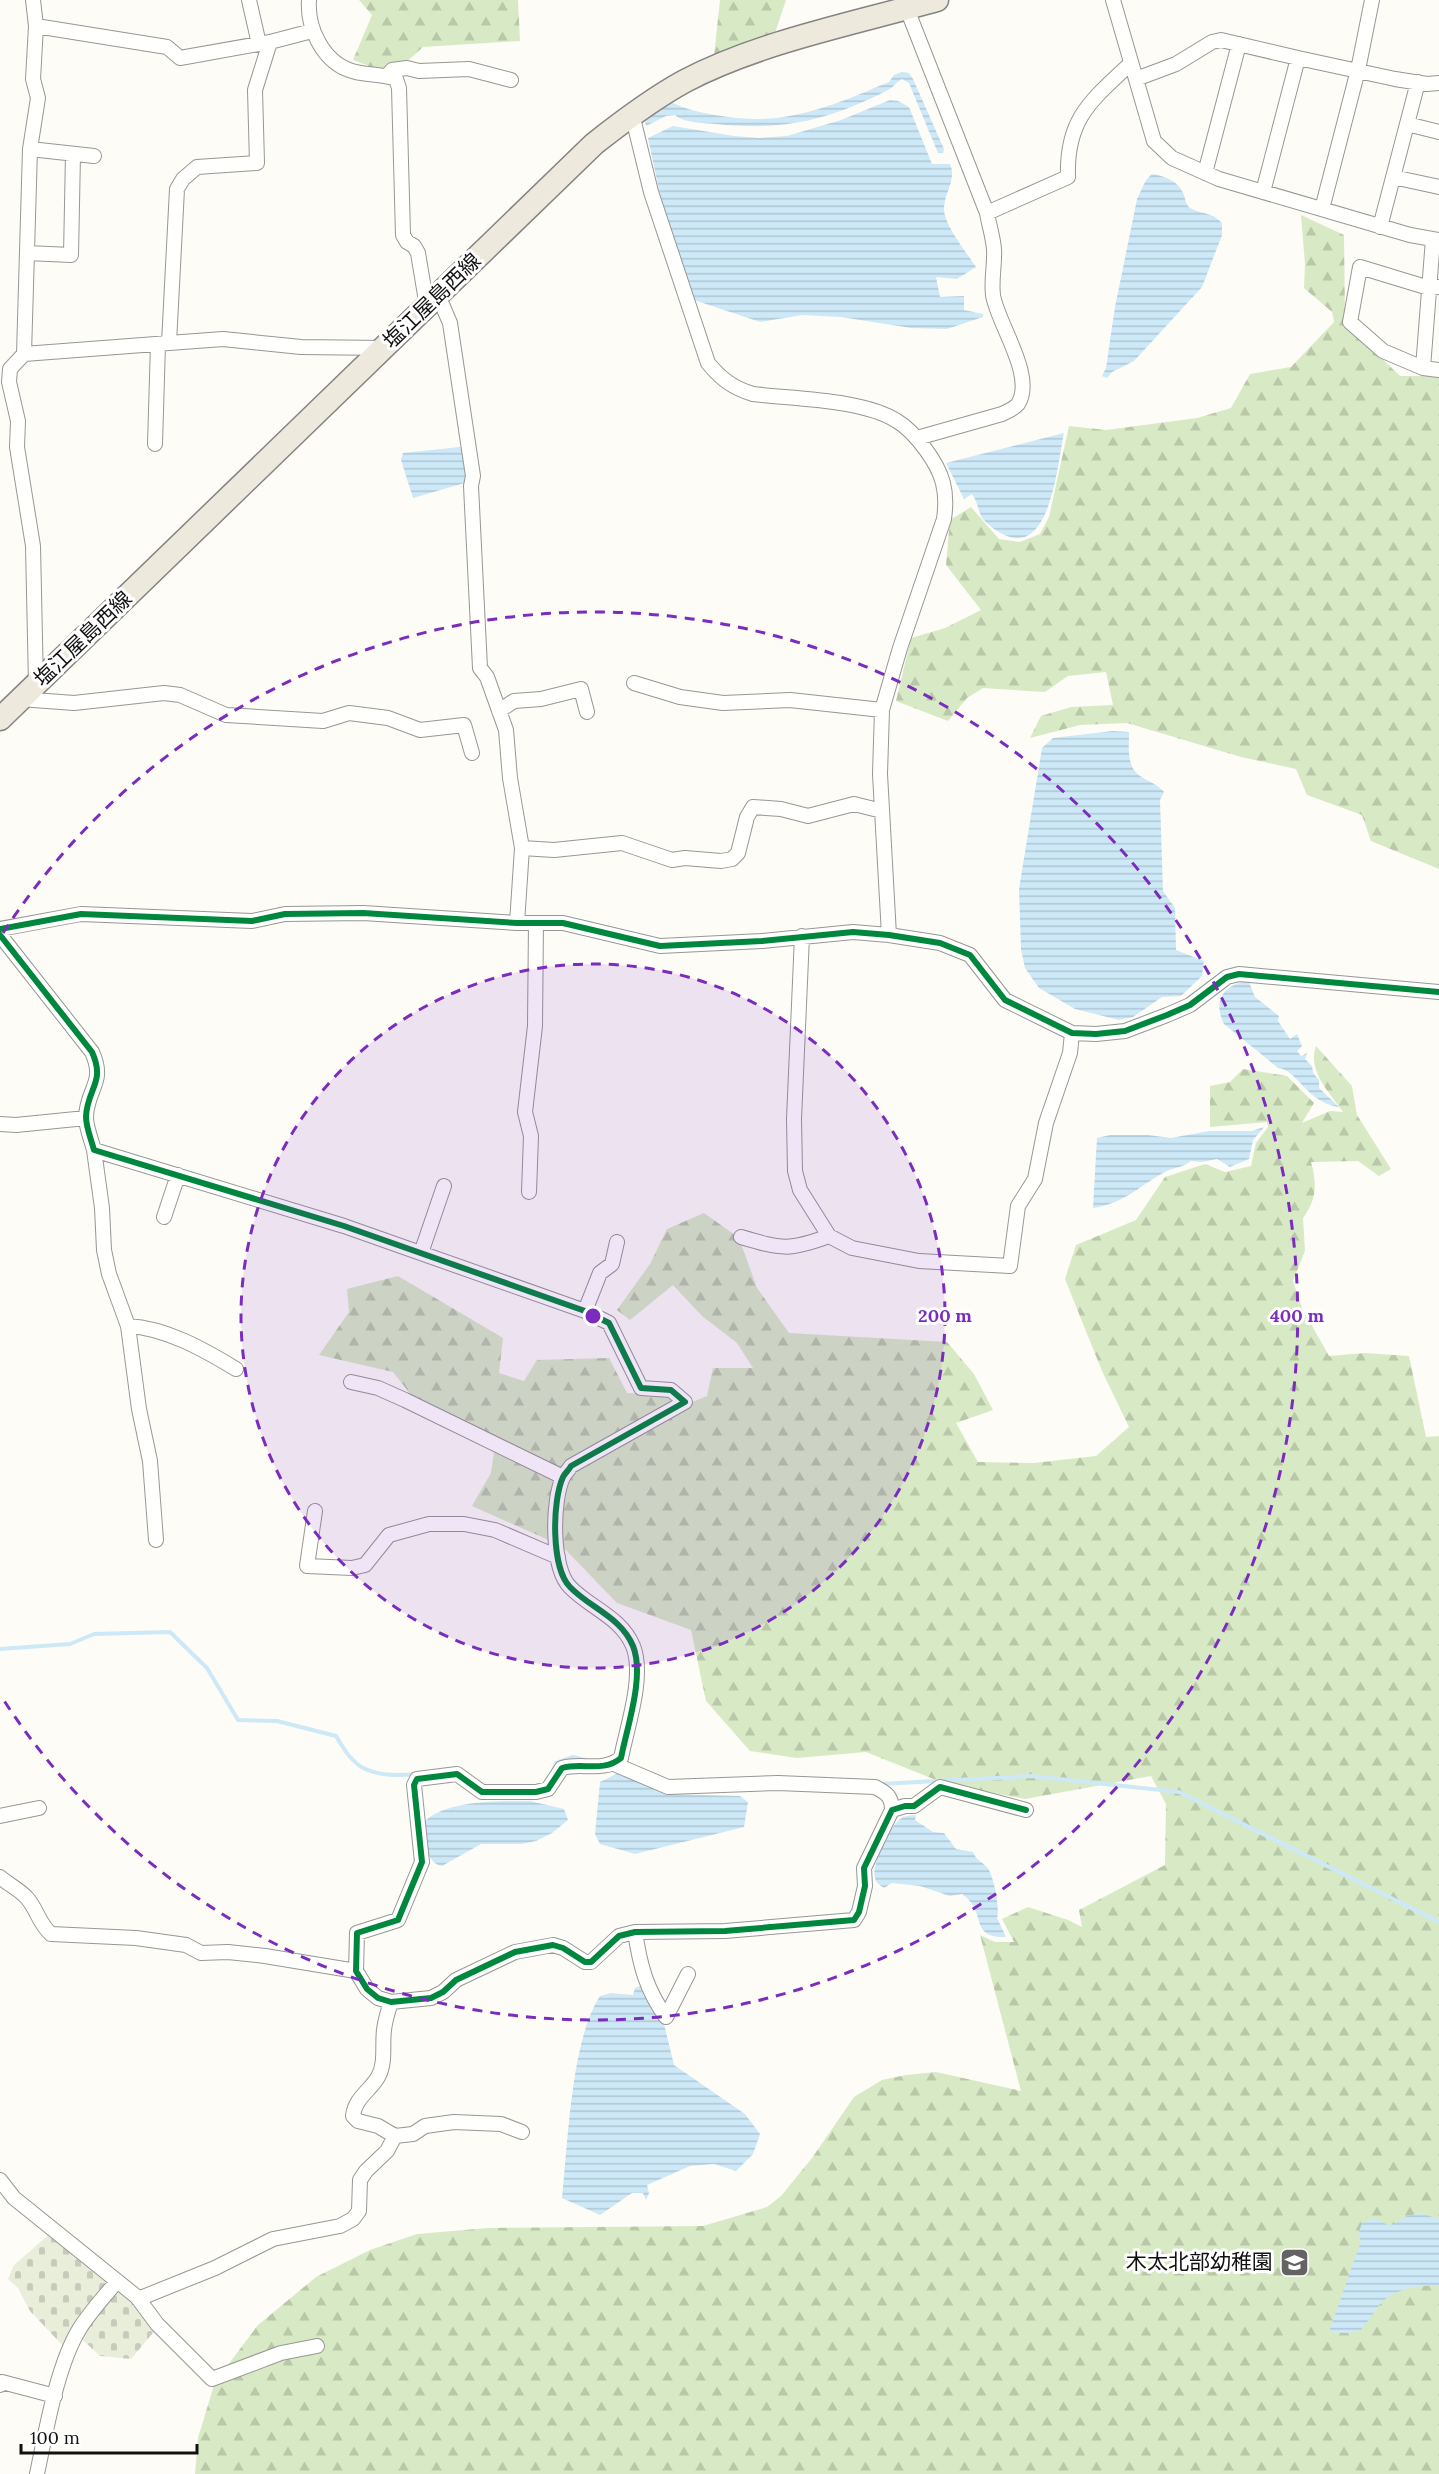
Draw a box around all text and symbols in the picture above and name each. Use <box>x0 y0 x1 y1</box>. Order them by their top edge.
street label: 塩江屋島西線 <box>377 247 486 354</box>
street label: 塩江屋島西線 <box>28 585 137 692</box>
text: 200 m <box>918 1304 972 1327</box>
text: 400 m <box>1270 1304 1324 1327</box>
centre of rings <box>583 1306 603 1326</box>
school or university icon: 木太北部幼稚園 <box>1278 2246 1310 2278</box>
place label: 木太北部幼稚園 <box>1126 2248 1273 2275</box>
scale bar <box>21 2417 196 2455</box>
text: 100 m <box>30 2426 80 2449</box>

